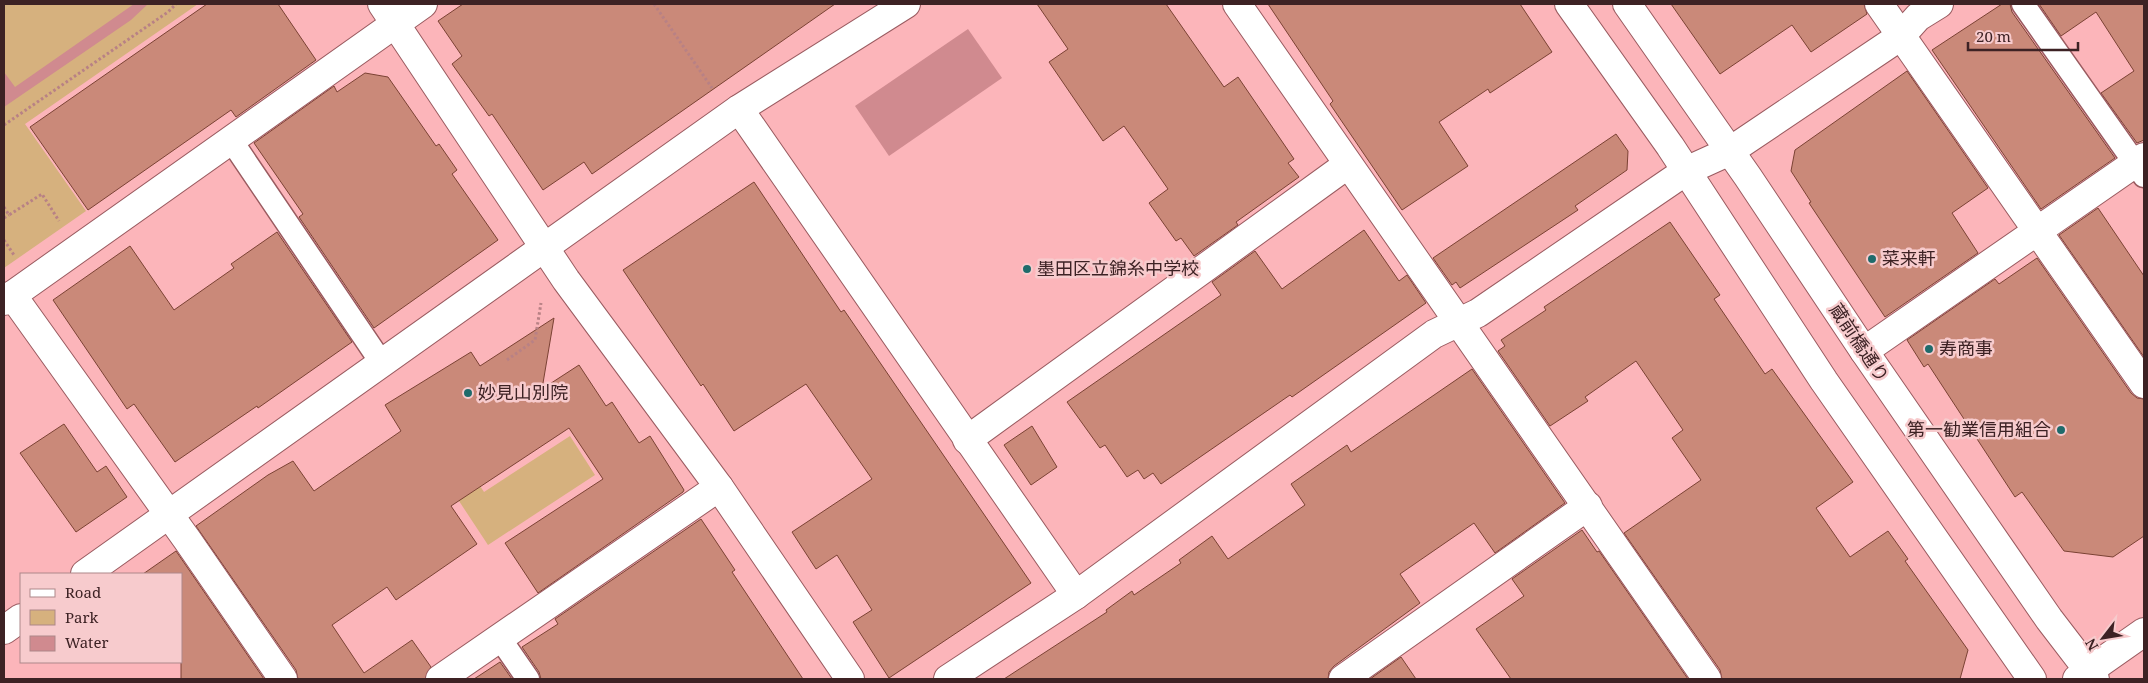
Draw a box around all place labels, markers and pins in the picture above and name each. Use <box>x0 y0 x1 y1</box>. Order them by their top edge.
place label: 菜来軒 <box>1882 246 1936 270</box>
marker: 菜来軒 <box>1866 253 1878 265</box>
place label: 墨田区立錦糸中学校 <box>1037 256 1199 280</box>
marker: 墨田区立錦糸中学校 <box>1021 263 1033 275</box>
place label: 寿商事 <box>1939 336 1993 360</box>
marker: 寿商事 <box>1923 343 1935 355</box>
place label: 妙見山別院 <box>478 380 568 404</box>
marker: 妙見山別院 <box>462 387 474 399</box>
place label: 第一勧業信用組合 <box>1907 417 2051 441</box>
marker: 第一勧業信用組合 <box>2055 424 2067 436</box>

